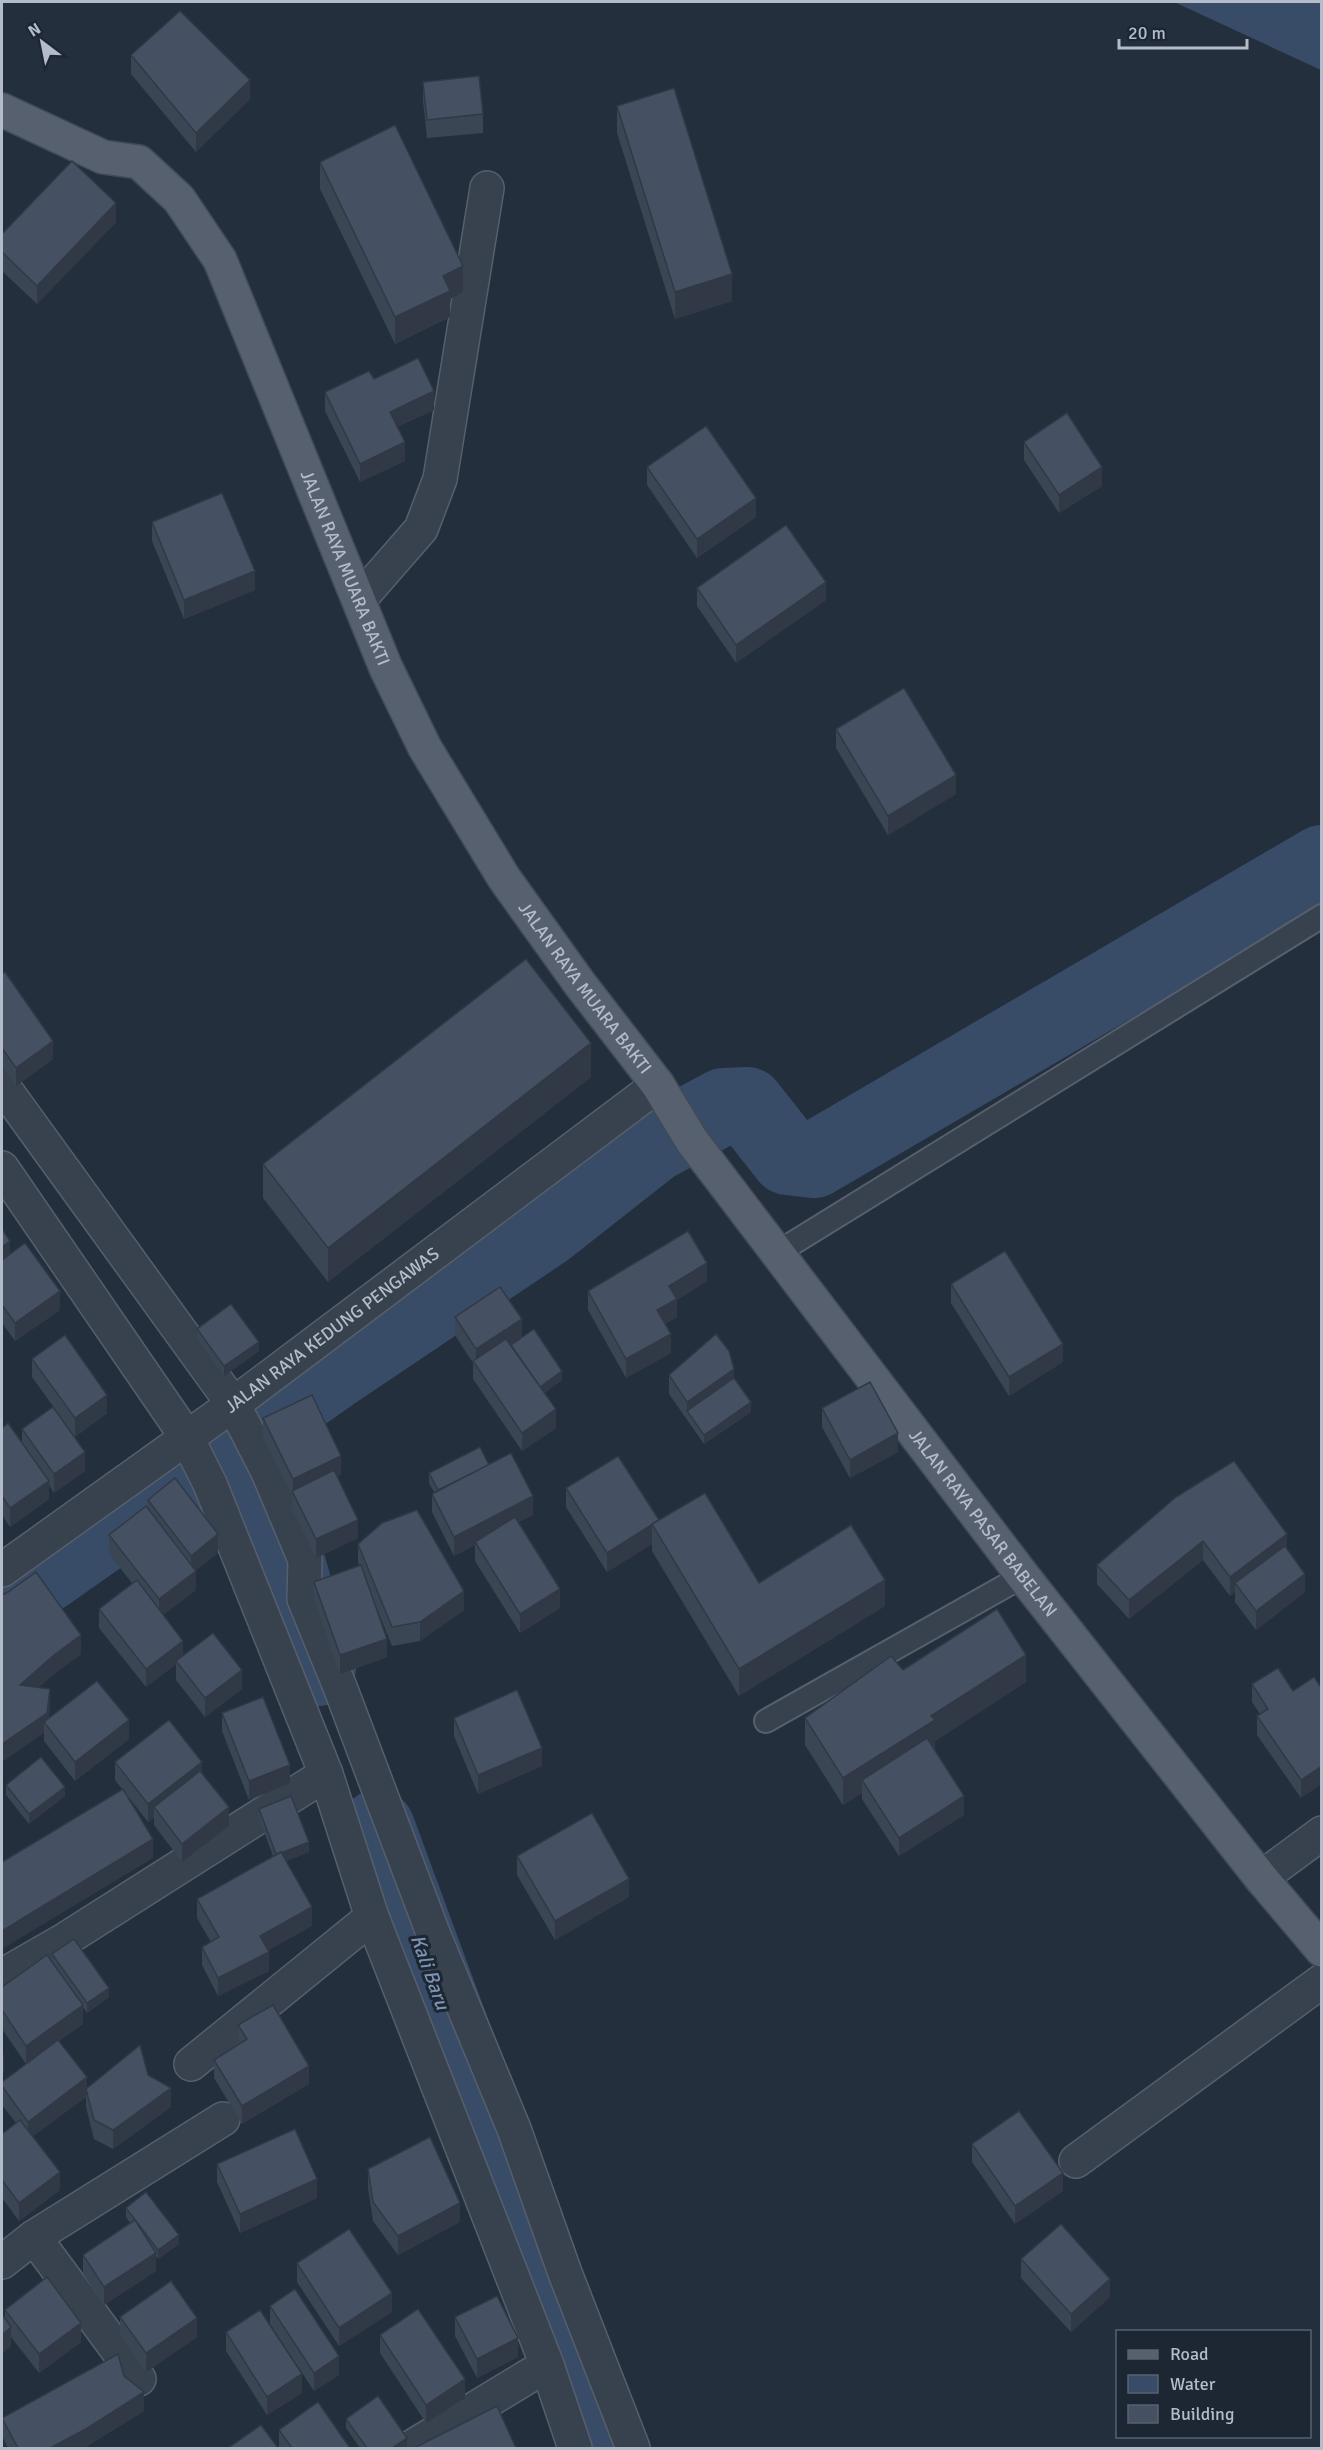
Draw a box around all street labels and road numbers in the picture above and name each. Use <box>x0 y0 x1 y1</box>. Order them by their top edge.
street label: JALAN RAYA MUARA BAKTI <box>296 467 395 669</box>
street label: JALAN RAYA MUARA BAKTI <box>514 898 656 1078</box>
street label: JALAN RAYA KEDUNG PENGAWAS <box>221 1243 443 1418</box>
street label: JALAN RAYA PASAR BABELAN <box>904 1425 1062 1621</box>

